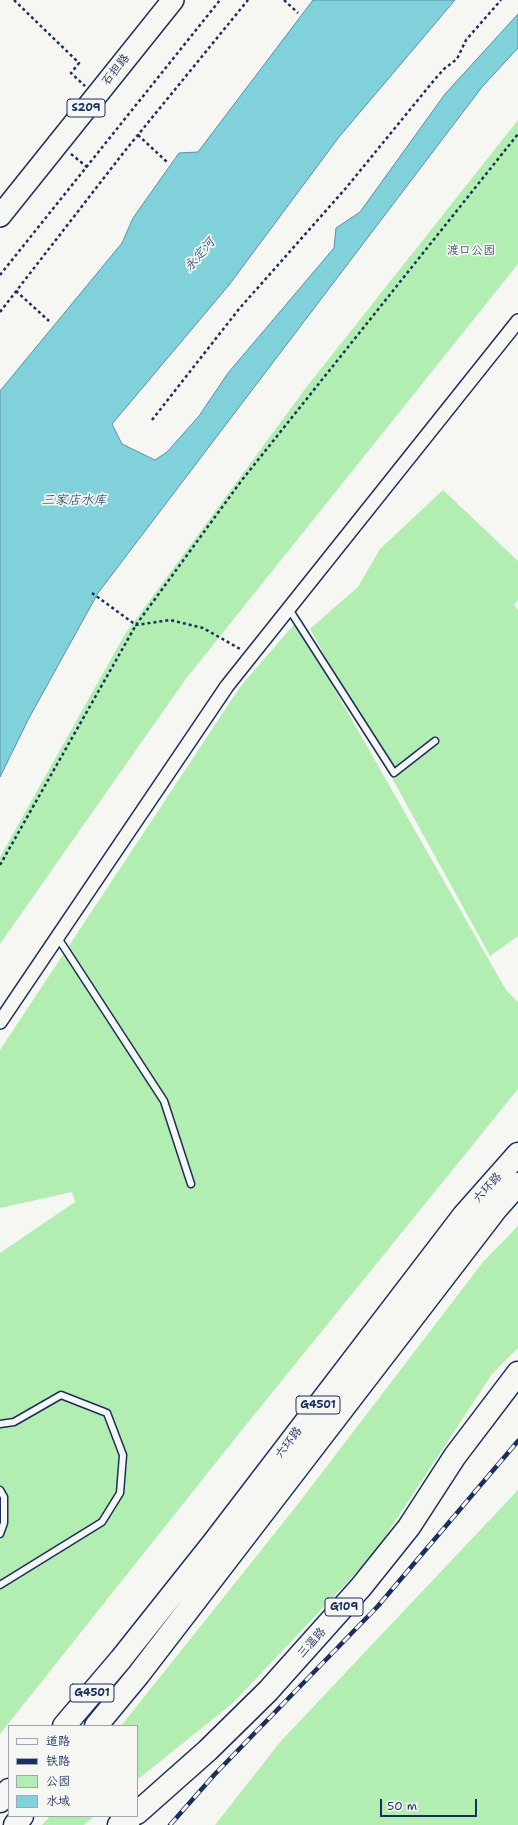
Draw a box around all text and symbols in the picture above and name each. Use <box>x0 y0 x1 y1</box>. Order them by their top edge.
street label: 石担路 <box>99 51 133 89</box>
road number: S209 <box>67 99 105 117</box>
water label: 永定河 <box>181 235 219 275</box>
park label: 渡口公园 <box>447 244 495 258</box>
water label: 三家店水库 <box>42 493 106 509</box>
street label: 六环路 <box>471 1170 505 1206</box>
road number: G4501 <box>296 1396 340 1414</box>
street label: 六环路 <box>272 1424 306 1462</box>
road number: G109 <box>325 1598 363 1616</box>
street label: 三温路 <box>295 1625 329 1661</box>
road number: G4501 <box>70 1684 114 1702</box>
legend <box>8 1725 138 1817</box>
text: 道路 <box>46 1733 70 1749</box>
text: 铁路 <box>46 1753 70 1769</box>
text: 公园 <box>46 1773 70 1789</box>
scale bar <box>382 1791 479 1817</box>
text: 水域 <box>46 1793 70 1809</box>
text: 50 m <box>387 1798 417 1814</box>

